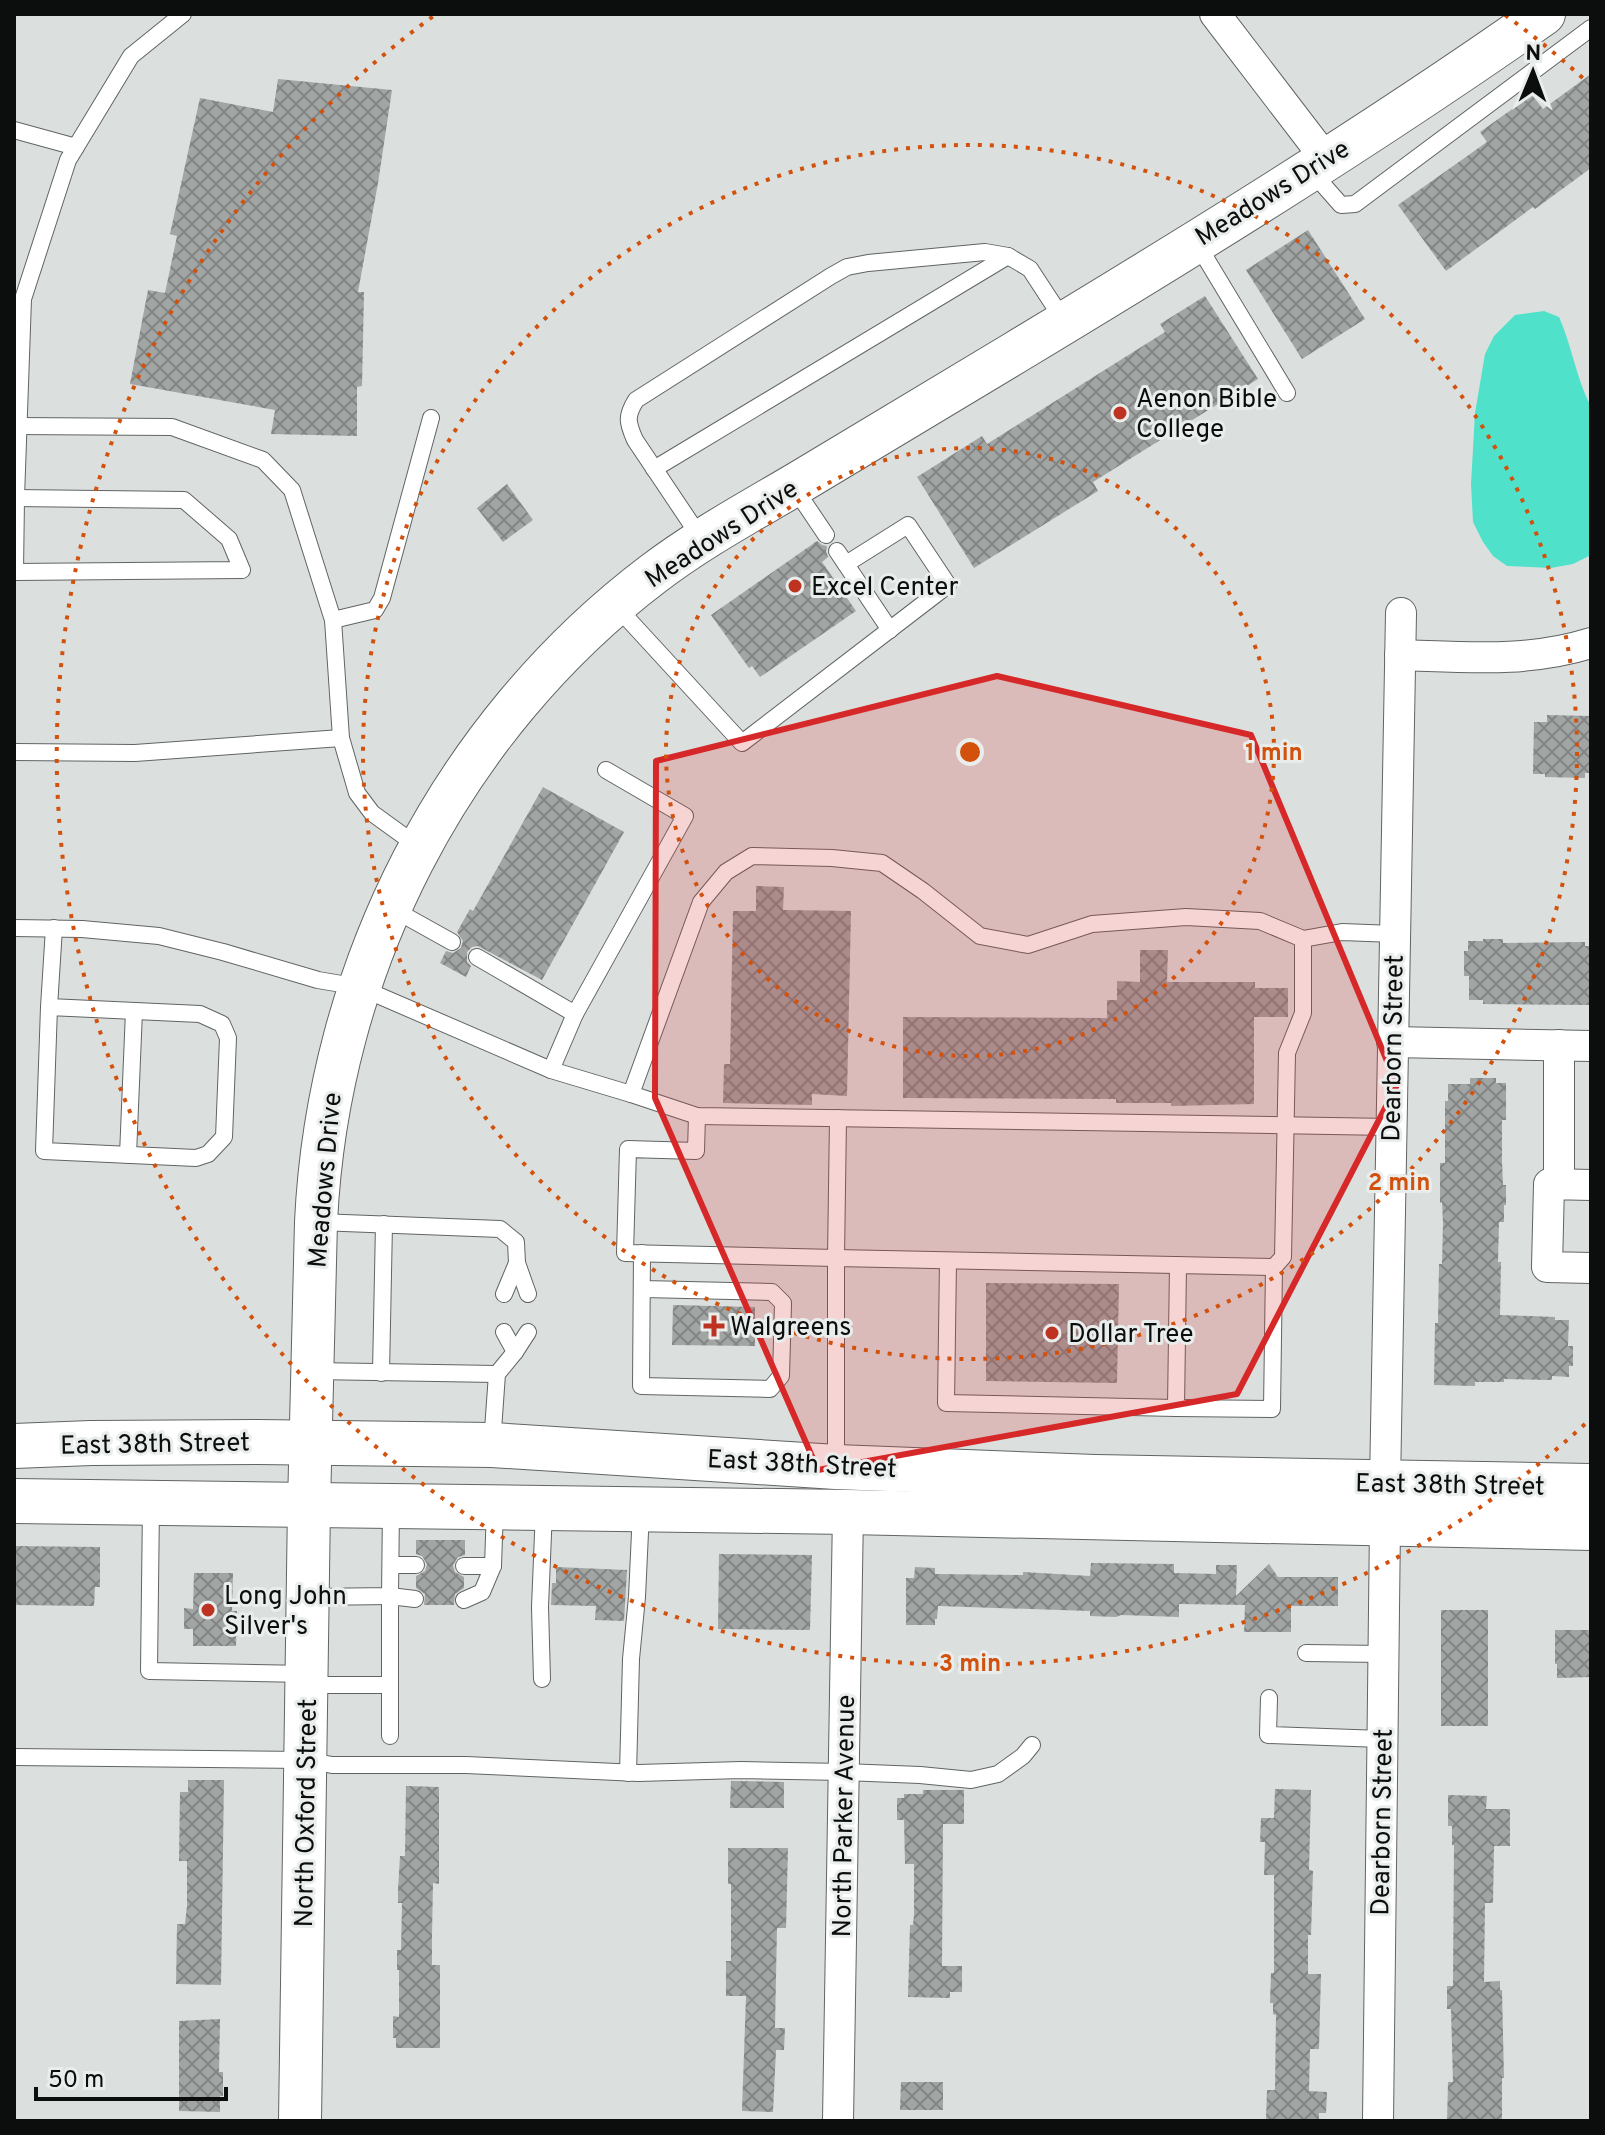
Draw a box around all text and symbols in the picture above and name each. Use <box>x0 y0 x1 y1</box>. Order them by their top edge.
north arrow <box>1493 32 1573 112</box>
text: N <box>1525 41 1541 68</box>
street label: Meadows Drive <box>1190 133 1357 255</box>
place label: Aenon Bible College <box>1136 384 1277 447</box>
marker: Aenon Bible College <box>1111 404 1129 422</box>
street label: Meadows Drive <box>640 473 805 597</box>
place label: Excel Center <box>811 572 959 605</box>
marker: Excel Center <box>786 577 804 595</box>
centre of rings <box>956 738 984 766</box>
text: 1 min <box>1245 739 1303 769</box>
street label: Dearborn Street <box>1376 954 1413 1142</box>
street label: Meadows Drive <box>302 1091 351 1269</box>
text: 2 min <box>1368 1169 1430 1199</box>
place label: Walgreens <box>730 1312 852 1345</box>
marker: Walgreens <box>705 1317 723 1335</box>
place label: Dollar Tree <box>1068 1319 1194 1352</box>
marker: Dollar Tree <box>1043 1324 1061 1342</box>
street label: East 38th Street <box>60 1427 250 1464</box>
street label: East 38th Street <box>706 1444 897 1487</box>
street label: East 38th Street <box>1355 1468 1545 1505</box>
place label: Long John Silver's <box>224 1581 347 1644</box>
marker: Long John Silver's <box>199 1601 217 1619</box>
text: 3 min <box>939 1650 1001 1680</box>
street label: North Parker Avenue <box>827 1694 864 1938</box>
street label: North Oxford Street <box>289 1698 326 1928</box>
street label: Dearborn Street <box>1365 1728 1402 1916</box>
scale bar <box>36 2051 226 2101</box>
text: 50 m <box>48 2066 104 2096</box>

